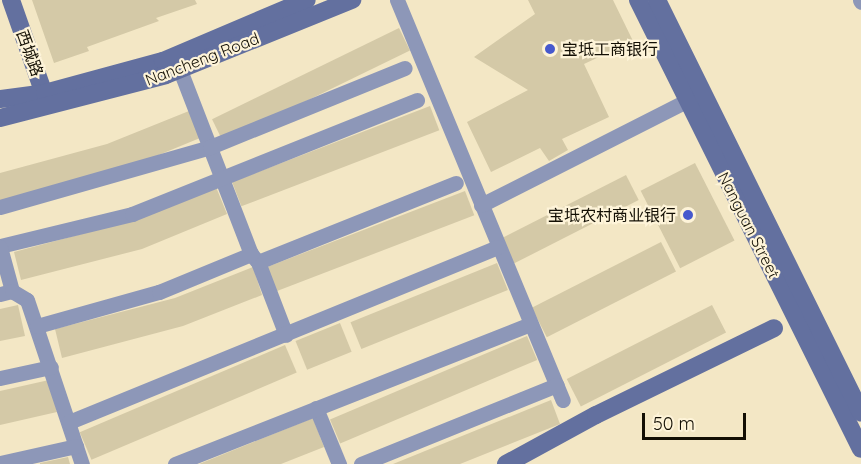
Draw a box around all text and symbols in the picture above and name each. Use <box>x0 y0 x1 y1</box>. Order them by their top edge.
street label: 西城路 <box>13 27 47 79</box>
street label: Nancheng Road <box>142 28 262 90</box>
place label: 宝坻工商银行 <box>562 39 658 59</box>
marker: 宝坻工商银行 <box>543 42 557 56</box>
street label: Nanguan Street <box>714 169 784 281</box>
place label: 宝坻农村商业银行 <box>548 205 676 225</box>
marker: 宝坻农村商业银行 <box>681 208 695 222</box>
scale bar <box>645 401 748 439</box>
text: 50 m <box>653 412 695 435</box>

